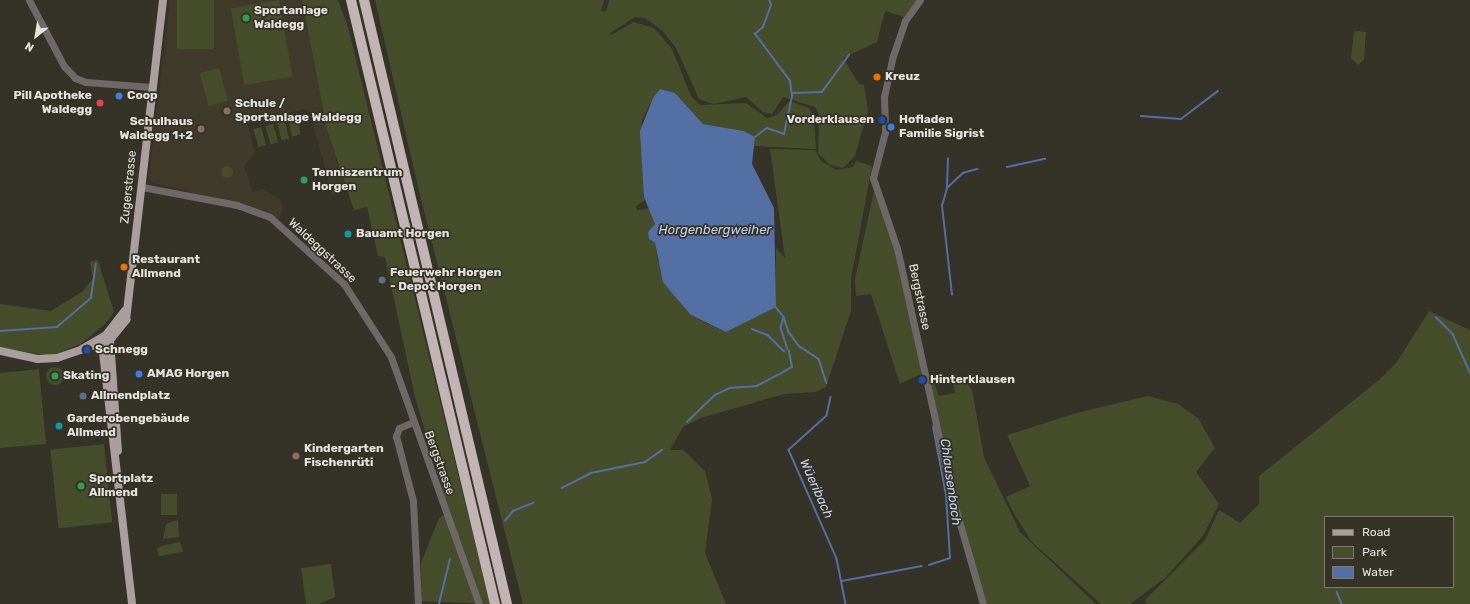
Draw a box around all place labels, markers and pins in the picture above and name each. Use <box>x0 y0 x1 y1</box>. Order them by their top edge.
place label: Sportanlage Waldegg <box>254 4 328 32</box>
marker: Sportanlage Waldegg <box>241 13 251 23</box>
place label: Kreuz <box>885 70 920 84</box>
marker: Kreuz <box>872 72 882 82</box>
place label: Pill Apotheke Waldegg <box>13 89 92 117</box>
place label: Coop <box>127 89 158 103</box>
marker: Coop <box>114 91 124 101</box>
place label: Schule / Sportanlage Waldegg <box>235 97 362 125</box>
marker: Pill Apotheke Waldegg <box>95 98 105 108</box>
marker: Schule / Sportanlage Waldegg <box>222 106 232 116</box>
place label: Vorderklausen <box>787 113 874 127</box>
place label: Hofladen Familie Sigrist <box>899 113 984 141</box>
place label: Schulhaus Waldegg 1+2 <box>119 115 193 143</box>
marker: Vorderklausen <box>877 115 887 125</box>
marker: Hofladen Familie Sigrist <box>886 122 896 132</box>
marker: Schulhaus Waldegg 1+2 <box>196 124 206 134</box>
place label: Tenniszentrum Horgen <box>312 166 402 194</box>
marker: Tenniszentrum Horgen <box>299 175 309 185</box>
place label: Bauamt Horgen <box>356 227 449 241</box>
marker: Bauamt Horgen <box>343 229 353 239</box>
place label: Restaurant Allmend <box>132 253 200 281</box>
marker: Restaurant Allmend <box>119 262 129 272</box>
place label: Feuerwehr Horgen - Depot Horgen <box>390 266 502 294</box>
marker: Feuerwehr Horgen - Depot Horgen <box>377 275 387 285</box>
place label: Schnegg <box>95 343 148 357</box>
marker: Schnegg <box>82 345 92 355</box>
place label: AMAG Horgen <box>147 367 229 381</box>
place label: Skating <box>63 369 109 383</box>
marker: AMAG Horgen <box>134 369 144 379</box>
marker: Skating <box>50 371 60 381</box>
place label: Hinterklausen <box>930 373 1015 387</box>
marker: Hinterklausen <box>917 375 927 385</box>
place label: Allmendplatz <box>91 389 170 403</box>
marker: Allmendplatz <box>78 391 88 401</box>
place label: Garderobengebäude Allmend <box>67 412 190 440</box>
marker: Garderobengebäude Allmend <box>54 421 64 431</box>
place label: Kindergarten Fischenrüti <box>304 442 384 470</box>
marker: Kindergarten Fischenrüti <box>291 451 301 461</box>
place label: Sportplatz Allmend <box>89 472 153 500</box>
marker: Sportplatz Allmend <box>76 481 86 491</box>

